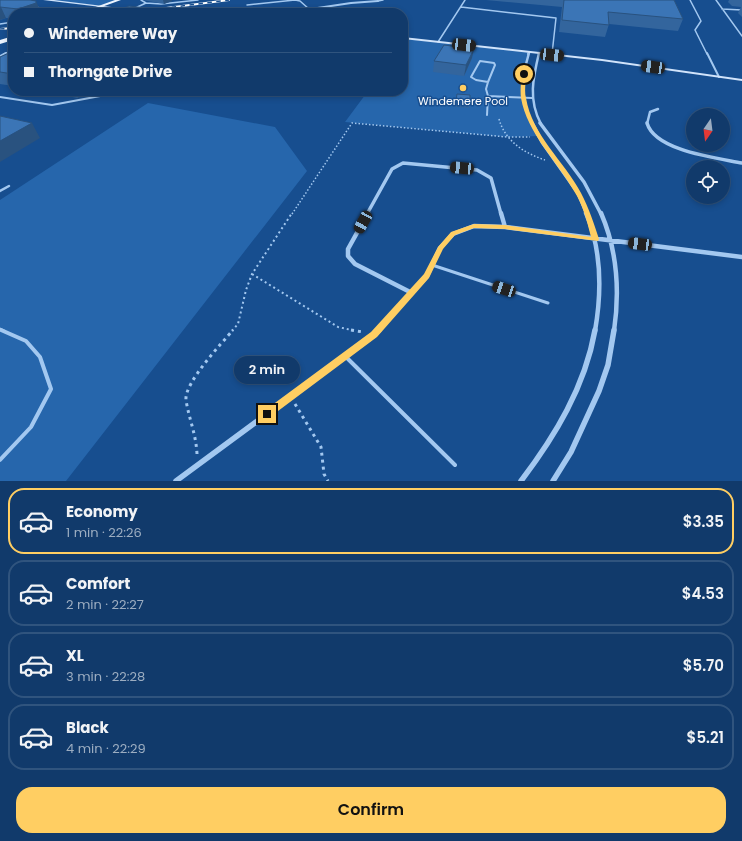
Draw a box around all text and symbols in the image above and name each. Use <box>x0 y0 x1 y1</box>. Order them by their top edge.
text: Windemere Way <box>48 23 177 44</box>
car <box>451 38 477 52</box>
car <box>539 48 565 62</box>
car <box>640 59 666 75</box>
text: Thorngate Drive <box>48 61 172 82</box>
route start <box>515 65 533 83</box>
marker: Windemere Pool <box>458 83 468 93</box>
place label: Windemere Pool <box>418 93 508 109</box>
north arrow <box>686 108 730 152</box>
map controls <box>686 108 730 204</box>
button: locate <box>686 160 730 204</box>
car <box>450 161 474 175</box>
car <box>352 209 374 235</box>
car <box>627 237 653 251</box>
car <box>491 280 517 298</box>
callout: 2 min <box>234 356 300 384</box>
text: 2 min <box>249 360 285 379</box>
route end <box>258 405 276 423</box>
text: Economy <box>66 501 138 522</box>
icon: car <box>18 503 54 539</box>
text: $3.35 <box>683 511 724 532</box>
text: 1 min · 22:26 <box>66 523 142 542</box>
text: Comfort <box>66 573 130 594</box>
icon: car <box>18 575 54 611</box>
text: $4.53 <box>682 583 724 604</box>
text: 2 min · 22:27 <box>66 595 144 614</box>
text: XL <box>66 645 84 666</box>
icon: car <box>18 647 54 683</box>
text: $5.70 <box>683 655 724 676</box>
text: 3 min · 22:28 <box>66 667 145 686</box>
text: Black <box>66 717 109 738</box>
icon: car <box>18 719 54 755</box>
text: $5.21 <box>687 727 724 748</box>
text: 4 min · 22:29 <box>66 739 146 758</box>
button: Confirm <box>16 787 726 833</box>

